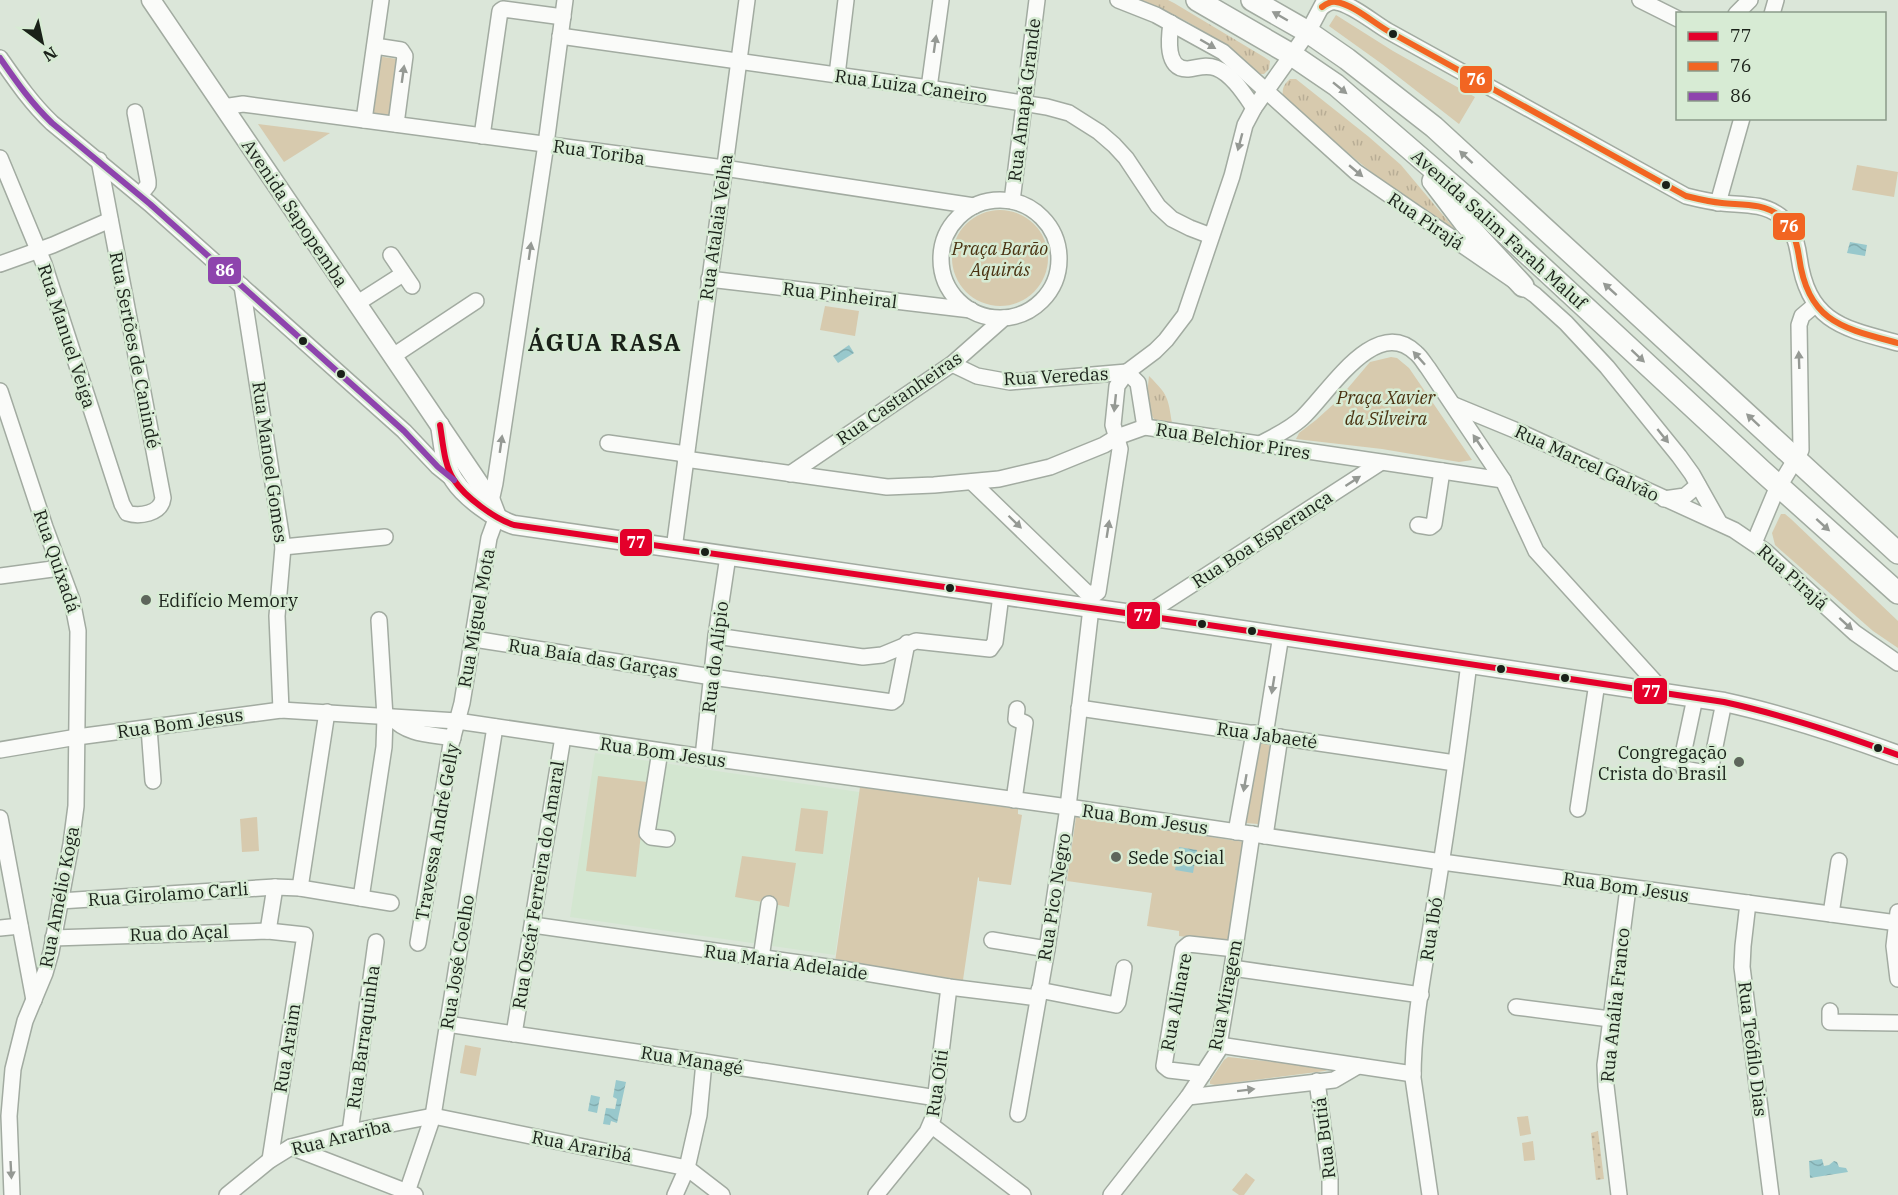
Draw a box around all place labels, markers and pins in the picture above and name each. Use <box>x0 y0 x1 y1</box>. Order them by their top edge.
unlabelled marker <box>1387 28 1399 40</box>
unlabelled marker <box>1660 179 1672 191</box>
unlabelled marker <box>297 335 309 347</box>
unlabelled marker <box>335 368 347 380</box>
unlabelled marker <box>699 546 711 558</box>
unlabelled marker <box>944 582 956 594</box>
place label: Edifício Memory <box>158 589 298 612</box>
marker: Edifício Memory <box>139 593 153 607</box>
unlabelled marker <box>1196 618 1208 630</box>
unlabelled marker <box>1246 625 1258 637</box>
unlabelled marker <box>1495 663 1507 675</box>
unlabelled marker <box>1559 672 1571 684</box>
place label: Congregação Crista do Brasil <box>1598 741 1727 785</box>
unlabelled marker <box>1872 742 1884 754</box>
marker: Congregação Crista do Brasil <box>1732 755 1746 769</box>
place label: Sede Social <box>1128 846 1224 869</box>
marker: Sede Social <box>1109 850 1123 864</box>

